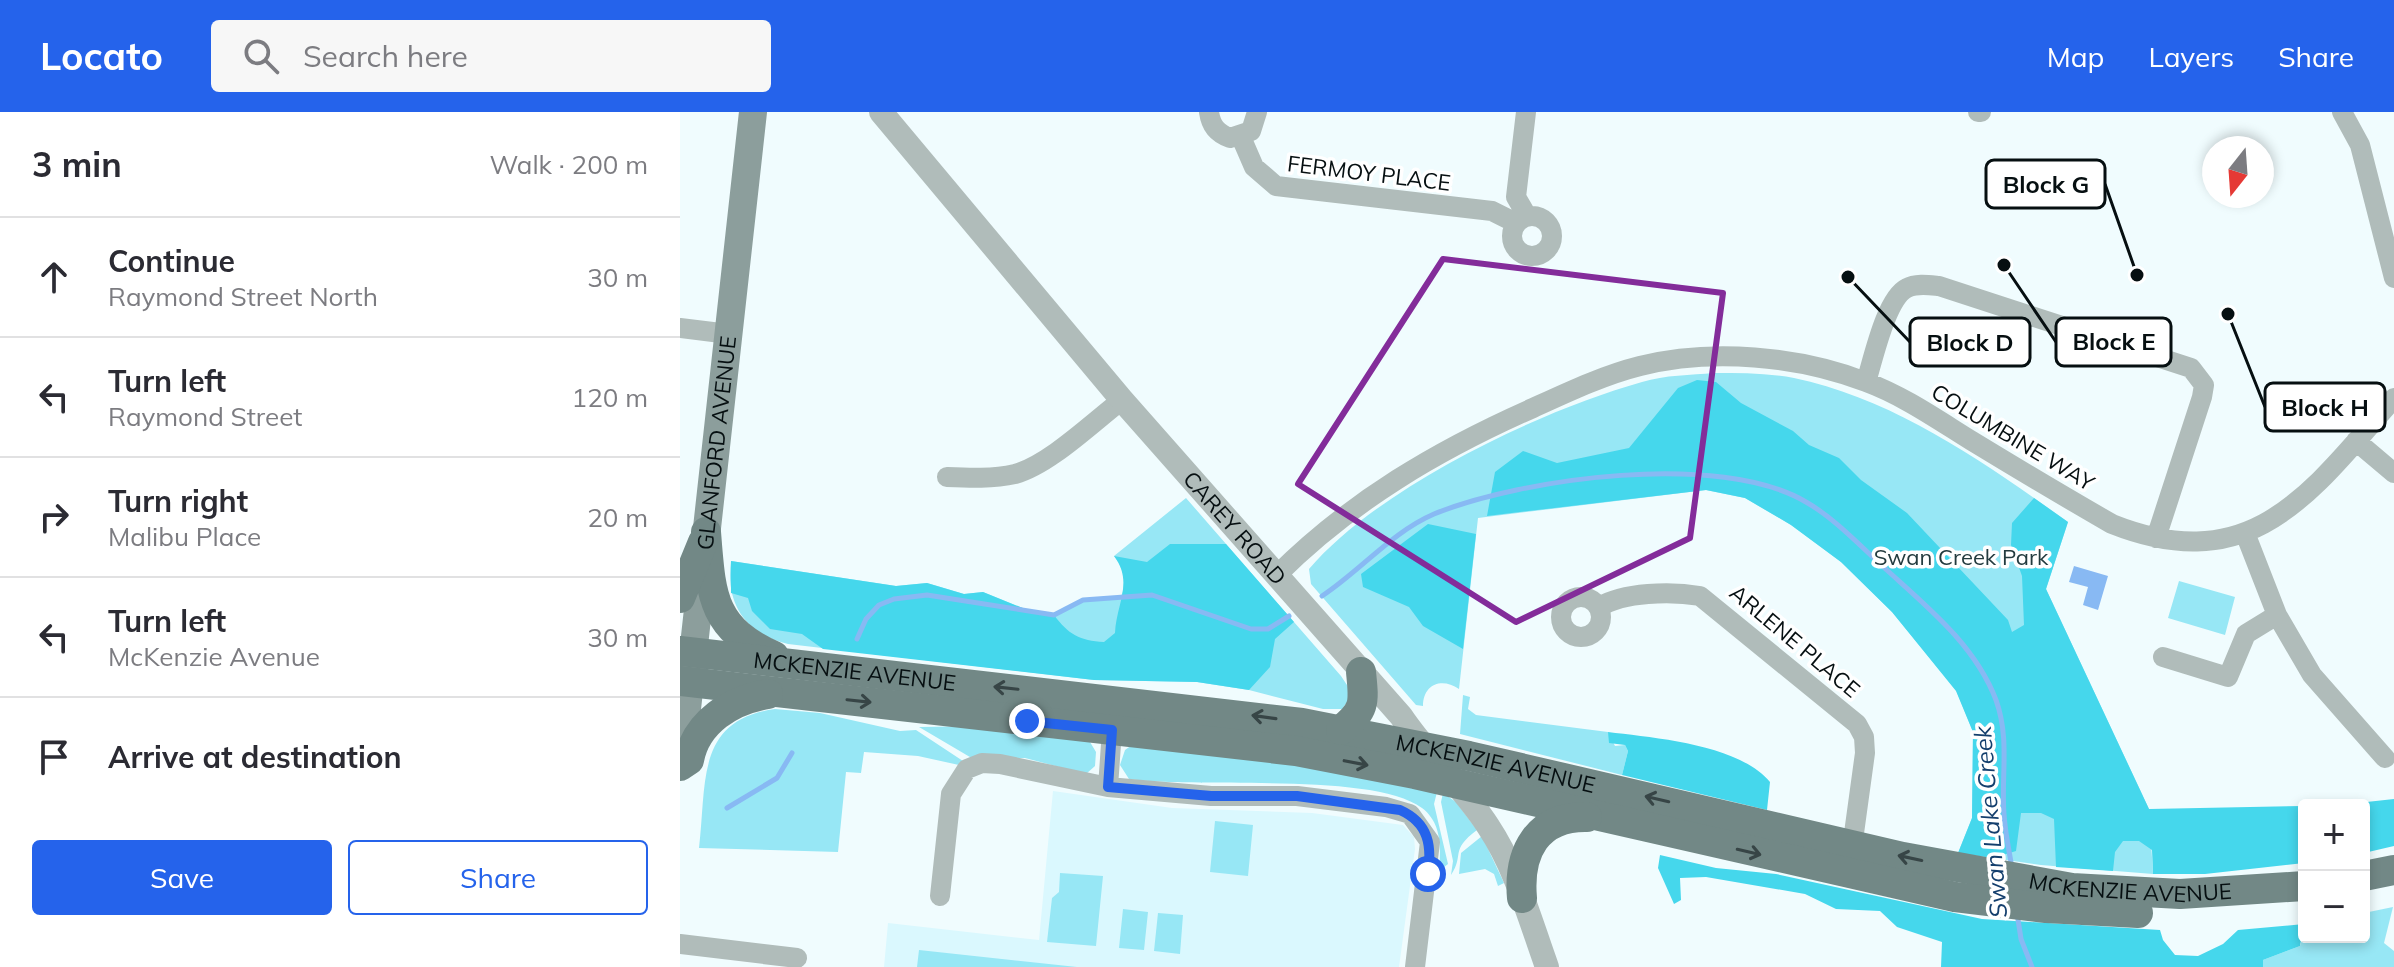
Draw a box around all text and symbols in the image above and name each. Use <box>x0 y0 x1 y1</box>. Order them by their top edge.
search box <box>211 20 771 92</box>
text: Locato <box>40 32 163 80</box>
icon: search <box>239 34 283 78</box>
text: Search here <box>303 37 468 75</box>
text: Map <box>2047 39 2104 74</box>
text: Layers <box>2148 39 2234 74</box>
text: Share <box>2278 39 2354 74</box>
north arrow <box>2202 136 2274 208</box>
text: 3 min <box>32 143 122 186</box>
text: Walk · 200 m <box>489 148 648 181</box>
street label: FERMOY PLACE <box>1286 149 1452 197</box>
callout: Block G <box>1986 160 2105 208</box>
text: Block G <box>2003 169 2089 199</box>
text: Continue <box>108 242 235 280</box>
icon: ahead <box>32 255 76 299</box>
text: 30 m <box>587 261 648 294</box>
text: Raymond Street North <box>108 280 378 313</box>
callout: Block D <box>1910 318 2030 366</box>
callout: Block E <box>2056 318 2171 366</box>
text: Block E <box>2072 326 2156 356</box>
text: Block D <box>1926 327 2014 357</box>
street label: GLANFORD AVENUE <box>691 334 742 552</box>
text: Turn left <box>108 362 226 400</box>
icon: left <box>32 375 76 419</box>
street label: COLUMBINE WAY <box>1926 377 2100 497</box>
text: 120 m <box>572 381 648 414</box>
callout: Block H <box>2265 383 2385 431</box>
text: Block H <box>2281 392 2369 422</box>
text: Raymond Street <box>108 400 302 433</box>
street label: CAREY ROAD <box>1177 465 1292 590</box>
text: Turn right <box>108 482 248 520</box>
icon: right <box>32 495 76 539</box>
text: 20 m <box>587 501 648 534</box>
text: Malibu Place <box>108 520 261 553</box>
park label: Swan Creek Park <box>1874 543 2049 571</box>
street label: ARLENE PLACE <box>1724 578 1866 704</box>
text: Turn left <box>108 602 226 640</box>
icon: left <box>32 615 76 659</box>
text: 30 m <box>587 621 648 654</box>
text: McKenzie Avenue <box>108 640 320 673</box>
street label: MCKENZIE AVENUE <box>752 646 958 697</box>
one-way arrow <box>993 680 1020 695</box>
one-way arrow <box>845 694 872 709</box>
route end <box>1009 703 1045 739</box>
one-way arrow <box>1252 709 1277 724</box>
water label: Swan Lake Creek <box>1967 724 2013 919</box>
street label: MCKENZIE AVENUE <box>1394 728 1598 799</box>
icon: arrive <box>32 735 76 779</box>
text: Arrive at destination <box>108 738 402 776</box>
one-way arrow <box>1342 756 1368 771</box>
one-way arrow <box>1645 791 1670 806</box>
map controls <box>2298 799 2370 943</box>
button: + <box>2298 799 2370 871</box>
button: Save <box>32 840 332 915</box>
button: Share <box>348 840 648 915</box>
one-way arrow <box>1736 845 1761 860</box>
one-way arrow <box>1898 850 1924 865</box>
route start <box>1410 856 1446 892</box>
street label: MCKENZIE AVENUE <box>2027 866 2233 908</box>
button: − <box>2298 871 2370 943</box>

